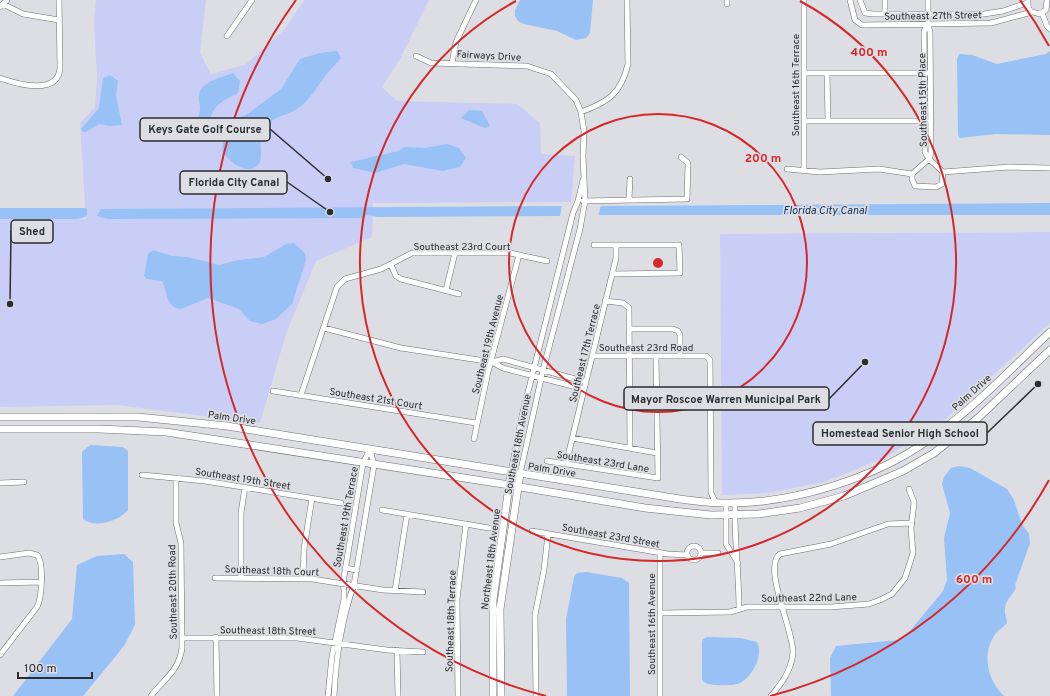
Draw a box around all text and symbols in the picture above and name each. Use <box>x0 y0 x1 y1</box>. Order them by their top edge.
street label: Southeast 27th Street <box>884 9 982 24</box>
street label: Southeast 16th Terrace <box>790 34 803 136</box>
text: 400 m <box>850 45 888 61</box>
street label: Fairways Drive <box>456 48 522 65</box>
street label: Southeast 15th Place <box>916 53 931 147</box>
callout: Keys Gate Golf Course <box>140 118 270 141</box>
text: Keys Gate Golf Course <box>148 123 262 137</box>
text: 200 m <box>745 151 781 167</box>
callout: Florida City Canal <box>180 171 287 194</box>
text: Florida City Canal <box>189 176 279 190</box>
water label: Florida City Canal <box>783 204 868 218</box>
callout: Shed <box>11 220 53 243</box>
text: Shed <box>19 225 45 239</box>
street label: Southeast 23rd Court <box>413 241 511 254</box>
centre of rings <box>651 256 665 270</box>
street label: Southeast 19th Avenue <box>470 293 507 395</box>
street label: Southeast 17th Terrace <box>567 303 604 404</box>
street label: Southeast 23rd Road <box>599 342 693 355</box>
street label: Palm Drive <box>950 372 994 414</box>
street label: Southeast 21st Court <box>328 386 423 413</box>
callout: Mayor Roscoe Warren Municipal Park <box>624 387 829 410</box>
street label: Southeast 18th Avenue <box>502 393 535 496</box>
text: Mayor Roscoe Warren Municipal Park <box>631 393 821 407</box>
street label: Palm Drive <box>207 409 257 428</box>
callout: Homestead Senior High School <box>813 422 987 445</box>
text: Homestead Senior High School <box>821 427 979 441</box>
street label: Southeast 23rd Lane <box>556 449 650 476</box>
street label: Palm Drive <box>527 460 577 481</box>
street label: Southeast 19th Street <box>194 466 292 493</box>
street label: Southeast 19th Terrace <box>331 466 362 569</box>
street label: Northeast 18th Avenue <box>479 508 504 610</box>
street label: Southeast 23rd Street <box>561 521 661 552</box>
street label: Southeast 20th Road <box>166 544 181 640</box>
street label: Southeast 18th Court <box>224 563 320 580</box>
street label: Southeast 18th Terrace <box>443 570 460 672</box>
text: 600 m <box>956 572 992 588</box>
street label: Southeast 16th Avenue <box>646 573 659 675</box>
street label: Southeast 22nd Lane <box>761 591 857 606</box>
street label: Southeast 18th Street <box>220 624 317 639</box>
scale bar <box>18 654 92 680</box>
text: 100 m <box>24 661 57 677</box>

